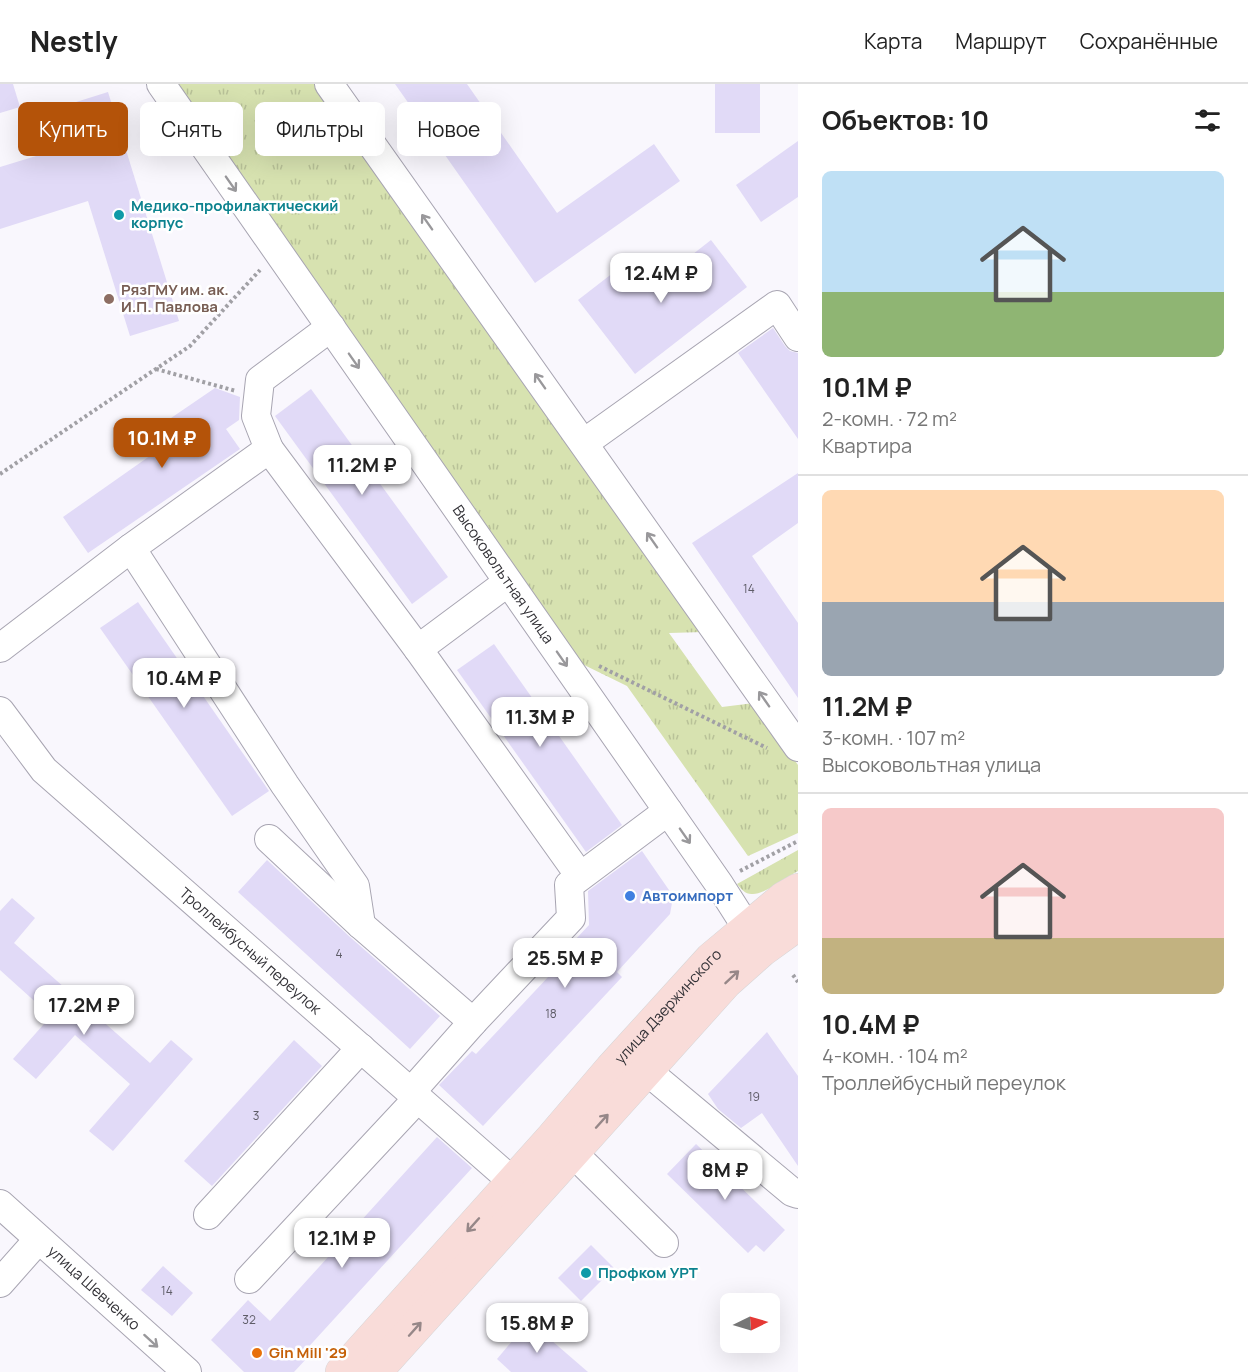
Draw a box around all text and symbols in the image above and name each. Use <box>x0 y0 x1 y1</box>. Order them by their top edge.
text: Nestly <box>30 22 118 60</box>
text: Карта <box>864 27 922 55</box>
text: Маршрут <box>955 27 1047 55</box>
text: Сохранённые <box>1080 27 1218 55</box>
chip: Купить <box>18 102 128 156</box>
chip: Снять <box>140 102 243 156</box>
chip: Фильтры <box>255 102 385 156</box>
chip: Новое <box>397 102 501 156</box>
text: Объектов: 10 <box>822 102 989 138</box>
icon: filters <box>1191 104 1224 137</box>
one-way arrow <box>225 175 237 191</box>
place label: Медико-профилактический корпус <box>131 195 339 233</box>
marker: Медико-профилактический корпус <box>112 208 126 222</box>
icon: home <box>969 210 1077 318</box>
one-way arrow <box>421 214 433 230</box>
pin: 12.4M ₽ <box>606 253 716 304</box>
text: 12.4M ₽ <box>624 259 698 286</box>
place label: РязГМУ им. ак. И.П. Павлова <box>121 279 229 317</box>
marker: РязГМУ им. ак. И.П. Павлова <box>102 292 116 306</box>
one-way arrow <box>348 352 360 368</box>
text: 10.1M ₽ <box>822 369 912 405</box>
one-way arrow <box>534 373 546 389</box>
text: 2-комн. · 72 m² <box>822 405 957 432</box>
pin: 10.1M ₽ <box>107 418 217 469</box>
text: 10.1M ₽ <box>127 424 197 451</box>
text: Квартира <box>822 432 912 459</box>
pin: 11.2M ₽ <box>307 445 417 496</box>
text: 11.2M ₽ <box>327 451 397 478</box>
street label: Высоковольтная улица <box>448 501 559 648</box>
icon: home <box>969 529 1077 637</box>
one-way arrow <box>646 532 658 548</box>
house number: 14 <box>743 580 755 597</box>
one-way arrow <box>556 650 568 666</box>
pin: 10.4M ₽ <box>129 658 239 709</box>
text: 10.4M ₽ <box>147 664 221 691</box>
text: 11.2M ₽ <box>822 688 912 724</box>
one-way arrow <box>758 692 770 708</box>
pin: 11.3M ₽ <box>485 697 595 748</box>
text: 11.3M ₽ <box>505 703 575 730</box>
text: 3-комн. · 107 m² <box>822 724 965 751</box>
text: Высоковольтная улица <box>822 751 1041 778</box>
one-way arrow <box>679 827 691 844</box>
icon: home <box>969 847 1077 955</box>
street label: Троллейбусный переулок <box>175 882 327 1019</box>
place label: Автоимпорт <box>642 885 733 906</box>
marker: Автоимпорт <box>623 889 637 903</box>
pin: 25.5M ₽ <box>510 938 620 989</box>
street label: улица Дзержинского <box>610 943 726 1068</box>
text: 25.5M ₽ <box>527 944 603 971</box>
house number: 4 <box>335 945 343 962</box>
one-way arrow <box>724 970 739 984</box>
pin: 17.2M ₽ <box>29 985 139 1036</box>
text: 17.2M ₽ <box>48 991 120 1018</box>
house number: 18 <box>545 1005 557 1022</box>
text: 10.4M ₽ <box>822 1006 919 1042</box>
text: 4-комн. · 104 m² <box>822 1042 968 1069</box>
text: Троллейбусный переулок <box>822 1069 1066 1096</box>
house number: 19 <box>748 1088 760 1105</box>
house number: 3 <box>253 1107 259 1124</box>
one-way arrow <box>595 1114 609 1129</box>
pin: 8M ₽ <box>689 1150 761 1201</box>
text: 8M ₽ <box>701 1156 749 1183</box>
one-way arrow <box>466 1217 480 1232</box>
pin: 12.1M ₽ <box>287 1218 397 1269</box>
text: 12.1M ₽ <box>308 1224 376 1251</box>
street label: улица Шевченко <box>43 1241 145 1335</box>
place label: Профком УРТ <box>598 1262 698 1283</box>
marker: Профком УРТ <box>579 1266 593 1280</box>
house number: 14 <box>161 1282 173 1299</box>
north arrow <box>720 1293 780 1353</box>
map controls <box>720 1293 780 1353</box>
pin: 15.8M ₽ <box>482 1303 592 1354</box>
text: 15.8M ₽ <box>500 1309 574 1336</box>
house number: 32 <box>242 1311 256 1328</box>
one-way arrow <box>408 1321 422 1336</box>
one-way arrow <box>144 1334 159 1348</box>
place label: Gin Mill '29 <box>269 1342 347 1363</box>
marker: Gin Mill '29 <box>250 1346 264 1360</box>

